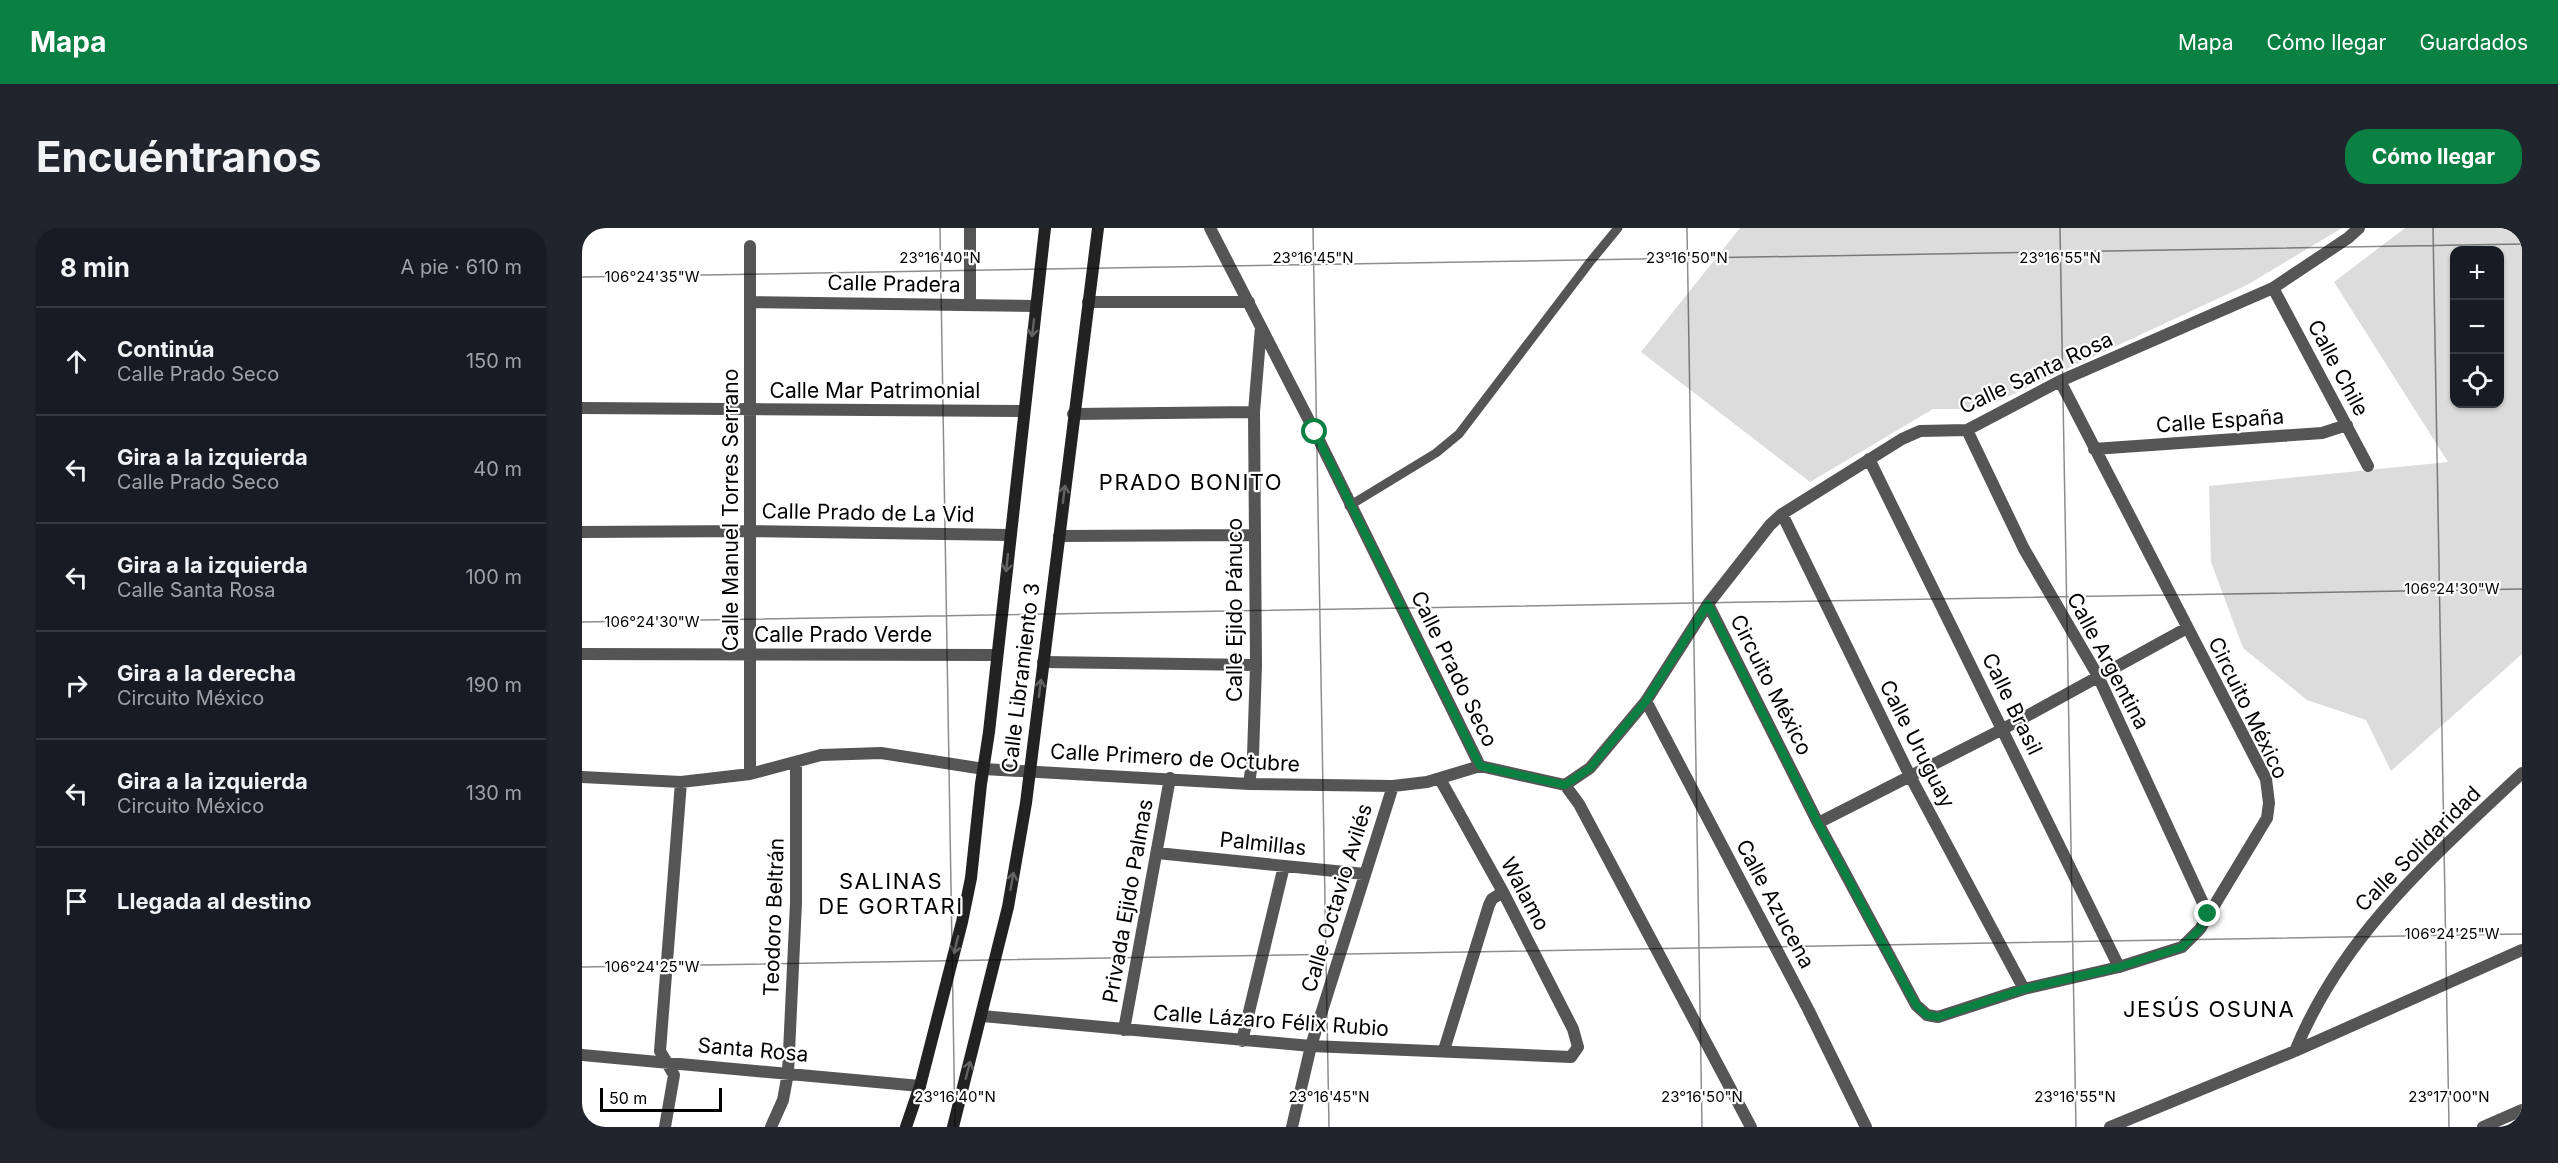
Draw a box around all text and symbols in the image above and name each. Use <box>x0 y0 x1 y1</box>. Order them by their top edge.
text: Mapa <box>30 25 107 59</box>
text: Mapa <box>2178 30 2234 55</box>
text: Cómo llegar <box>2267 30 2386 55</box>
text: Guardados <box>2419 30 2528 55</box>
button: Cómo llegar <box>2345 129 2522 184</box>
text: Encuéntranos <box>36 131 321 182</box>
map controls <box>2450 246 2504 408</box>
button: + <box>2450 246 2504 300</box>
text: 23°16'40"N <box>899 248 981 267</box>
text: 23°16'45"N <box>1272 248 1354 267</box>
text: 23°16'50"N <box>1646 248 1728 267</box>
text: 23°16'55"N <box>2019 248 2101 267</box>
text: 8 min <box>60 252 130 283</box>
text: A pie · 610 m <box>401 255 522 279</box>
text: 106°24'35"W <box>605 267 700 286</box>
street label: Calle Pradera <box>827 270 961 297</box>
button: − <box>2450 300 2504 354</box>
street label: Calle Chile <box>2303 315 2374 420</box>
one-way arrow <box>1028 317 1039 337</box>
street label: Calle Santa Rosa <box>1955 326 2117 419</box>
text: Continúa <box>117 336 215 362</box>
icon: ahead <box>60 345 93 378</box>
text: 150 m <box>466 349 522 373</box>
button: locate <box>2450 354 2504 408</box>
text: Calle Prado Seco <box>117 362 279 386</box>
street label: Calle Manuel Torres Serrano <box>718 369 743 651</box>
street label: Calle Mar Patrimonial <box>770 378 980 403</box>
street label: Calle España <box>2155 404 2285 437</box>
route start <box>1301 418 1327 444</box>
text: Gira a la izquierda <box>117 444 308 470</box>
icon: left <box>60 453 93 486</box>
text: 40 m <box>473 457 522 481</box>
district label: PRADO BONITO <box>1099 469 1283 495</box>
text: Calle Prado Seco <box>117 470 279 494</box>
one-way arrow <box>1059 485 1070 505</box>
street label: Calle Prado de La Vid <box>761 498 975 527</box>
street label: Calle Ejido Pánuco <box>1222 518 1247 702</box>
text: Gira a la izquierda <box>117 552 308 578</box>
one-way arrow <box>1001 553 1012 573</box>
icon: left <box>60 561 93 594</box>
text: 100 m <box>465 565 522 589</box>
text: Calle Santa Rosa <box>117 578 276 602</box>
text: 106°24'30"W <box>2404 579 2500 598</box>
street label: Calle Libramiento 3 <box>996 582 1045 774</box>
street label: Calle Prado Seco <box>1406 587 1503 751</box>
street label: Calle Argentina <box>2062 588 2155 733</box>
street label: Circuito México <box>1725 610 1818 759</box>
text: 106°24'30"W <box>604 612 700 631</box>
street label: Calle Prado Verde <box>754 622 932 647</box>
street label: Circuito México <box>2203 633 2294 783</box>
street label: Calle Brasil <box>1977 649 2048 759</box>
text: Gira a la derecha <box>117 660 296 686</box>
icon: right <box>60 669 93 702</box>
text: 190 m <box>466 673 522 697</box>
street label: Calle Uruguay <box>1875 676 1960 812</box>
one-way arrow <box>1035 678 1046 698</box>
text: Circuito México <box>117 686 264 710</box>
street label: Calle Primero de Octubre <box>1050 738 1300 777</box>
text: Gira a la izquierda <box>117 768 308 794</box>
icon: left <box>60 777 93 810</box>
text: 130 m <box>466 781 522 805</box>
street label: Calle Solidaridad <box>2350 781 2486 917</box>
text: Circuito México <box>117 794 264 818</box>
street label: Privada Ejido Palmas <box>1097 797 1158 1005</box>
street label: Calle Octavio Avilés <box>1296 801 1377 995</box>
street label: Palmillas <box>1219 827 1308 860</box>
street label: Calle Azucena <box>1731 835 1820 973</box>
street label: Teodoro Beltrán <box>758 837 789 997</box>
street label: Walamo <box>1496 853 1555 935</box>
district label: SALINAS DE GORTARI <box>818 868 964 919</box>
one-way arrow <box>1007 871 1018 891</box>
icon: arrive <box>60 885 93 918</box>
text: Llegada al destino <box>117 888 311 914</box>
route end <box>2194 900 2220 926</box>
text: 106°24'25"W <box>2405 924 2500 943</box>
one-way arrow <box>950 935 962 954</box>
text: 106°24'25"W <box>605 957 700 976</box>
district label: JESÚS OSUNA <box>2123 996 2295 1022</box>
street label: Calle Lázaro Félix Rubio <box>1152 1000 1390 1041</box>
street label: Santa Rosa <box>697 1032 809 1067</box>
one-way arrow <box>962 1061 974 1080</box>
scale bar <box>600 1085 722 1112</box>
text: 23°16'40"N <box>914 1087 996 1106</box>
text: 23°16'45"N <box>1288 1087 1370 1106</box>
text: 23°16'50"N <box>1661 1087 1743 1106</box>
text: 23°16'55"N <box>2034 1087 2116 1106</box>
text: 23°17'00"N <box>2408 1087 2490 1106</box>
text: 50 m <box>609 1088 647 1108</box>

